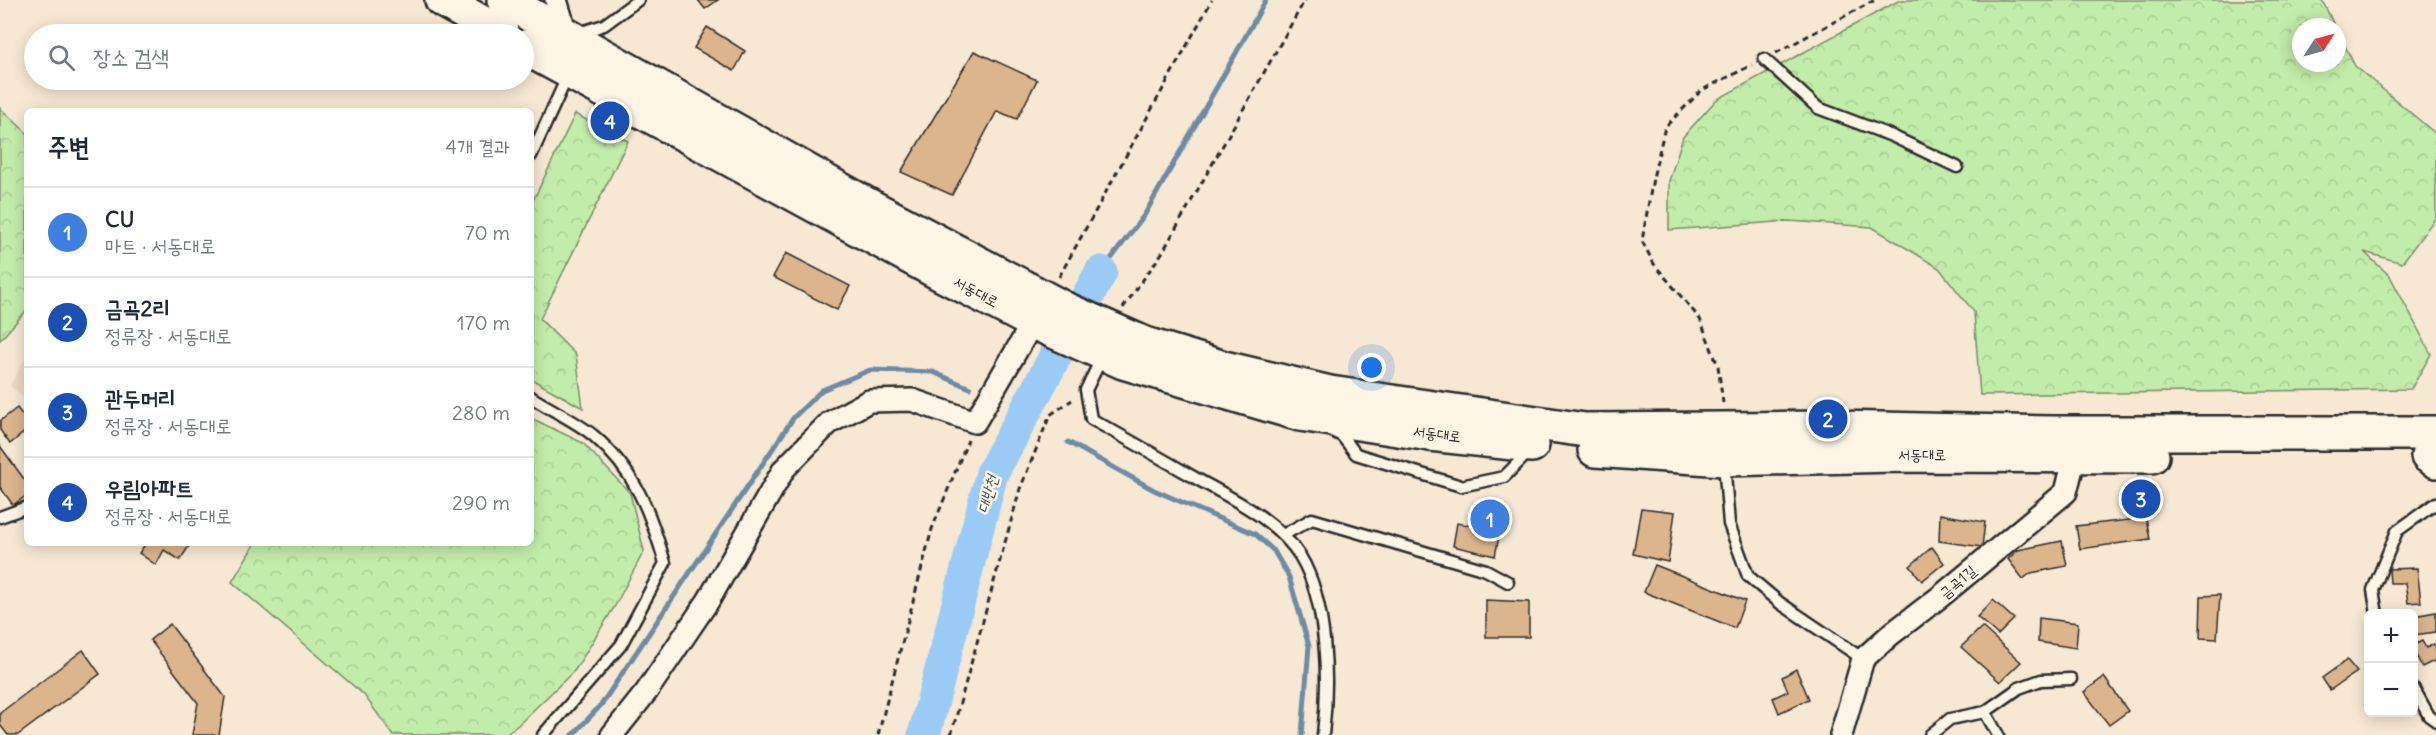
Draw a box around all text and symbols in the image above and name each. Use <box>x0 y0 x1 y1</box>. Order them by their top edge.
north arrow <box>2292 18 2346 72</box>
search box <box>24 24 534 90</box>
icon: search <box>45 41 78 74</box>
text: 장소 검색 <box>93 43 169 71</box>
pin: 4 <box>590 98 630 144</box>
text: 주변 <box>48 130 90 163</box>
text: 4개 결과 <box>445 134 510 159</box>
text: CU <box>105 205 135 233</box>
text: 1 <box>64 220 71 245</box>
text: 70 m <box>465 220 510 245</box>
text: 마트 · 서동대로 <box>105 233 216 258</box>
street label: 서동대로 <box>950 272 1002 311</box>
text: 금곡2리 <box>105 294 170 322</box>
text: 2 <box>62 310 73 335</box>
text: 170 m <box>457 310 510 335</box>
text: 정류장 · 서동대로 <box>105 323 232 348</box>
your location <box>1357 353 1386 382</box>
text: 관두머리 <box>105 384 176 412</box>
pin: 2 <box>1808 396 1848 442</box>
text: 3 <box>62 400 73 425</box>
text: 280 m <box>452 400 510 425</box>
text: 정류장 · 서동대로 <box>105 413 232 438</box>
street label: 서동대로 <box>1412 421 1462 446</box>
street label: 서동대로 <box>1898 445 1946 464</box>
water label: 대반천 <box>972 471 1003 515</box>
text: 우림아파트 <box>105 474 194 502</box>
pin: 3 <box>2122 476 2160 522</box>
text: 4 <box>62 490 73 515</box>
text: 290 m <box>452 490 510 515</box>
pin: 1 <box>1470 496 1510 542</box>
text: 정류장 · 서동대로 <box>105 503 232 528</box>
street label: 금곡1길 <box>1935 561 1980 602</box>
map controls <box>2364 609 2418 717</box>
button: + <box>2364 609 2418 663</box>
button: − <box>2364 663 2418 717</box>

